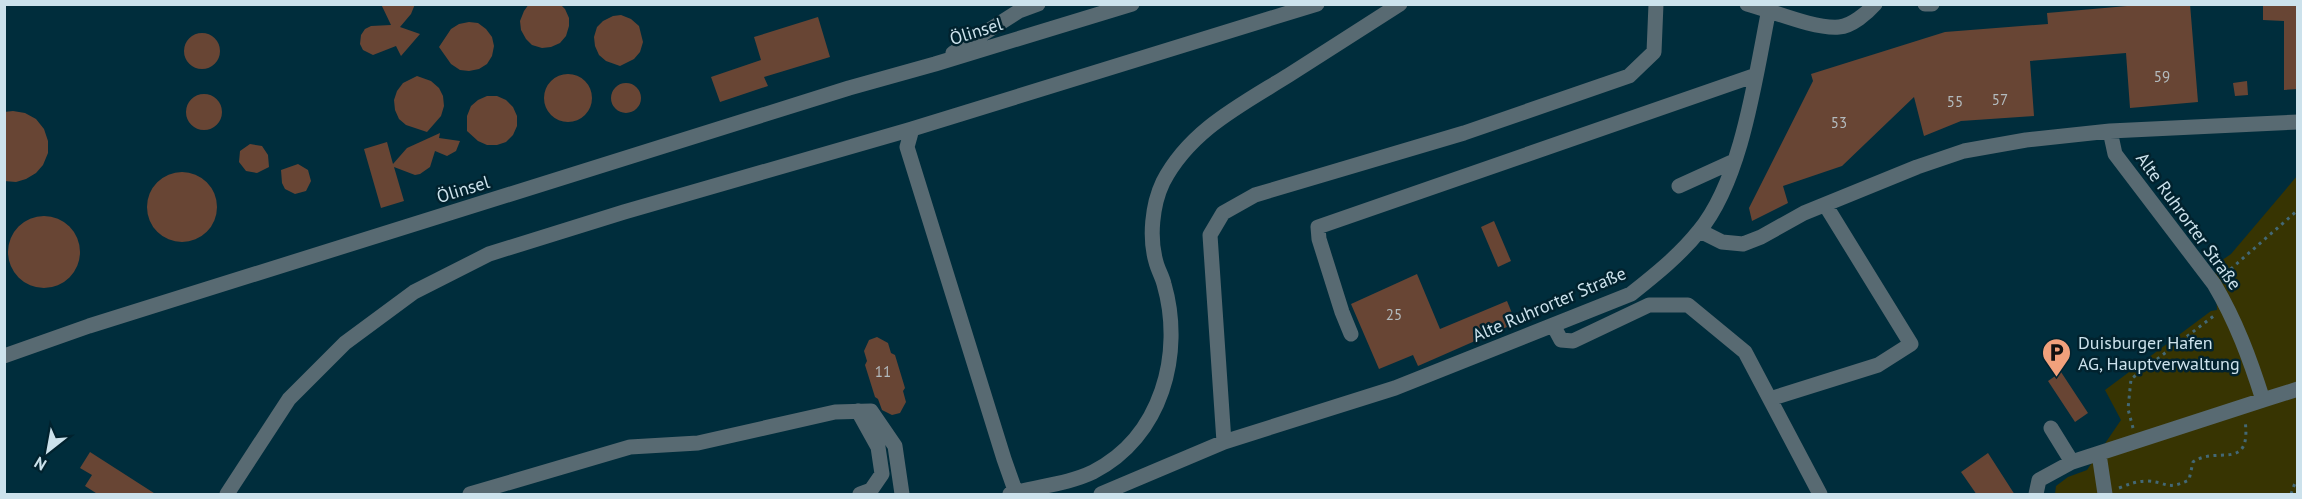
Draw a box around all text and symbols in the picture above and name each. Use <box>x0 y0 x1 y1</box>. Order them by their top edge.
street label: Ölinsel <box>947 12 1006 50</box>
house number: 59 <box>2154 67 2170 86</box>
house number: 57 <box>1992 90 2008 109</box>
house number: 55 <box>1947 92 1963 111</box>
house number: 53 <box>1831 113 1847 132</box>
street label: Alte Ruhrorter Straße <box>2131 148 2247 294</box>
street label: Ölinsel <box>434 170 493 208</box>
street label: Alte Ruhrorter Straße <box>1469 261 1629 347</box>
house number: 25 <box>1386 305 1402 324</box>
place label: Duisburger Hafen AG, Hauptverwaltung <box>2078 331 2240 375</box>
parking icon: Duisburger Hafen AG, Hauptverwaltung <box>2041 336 2073 378</box>
house number: 11 <box>875 362 891 381</box>
north arrow <box>18 421 78 481</box>
text: N <box>31 453 50 475</box>

